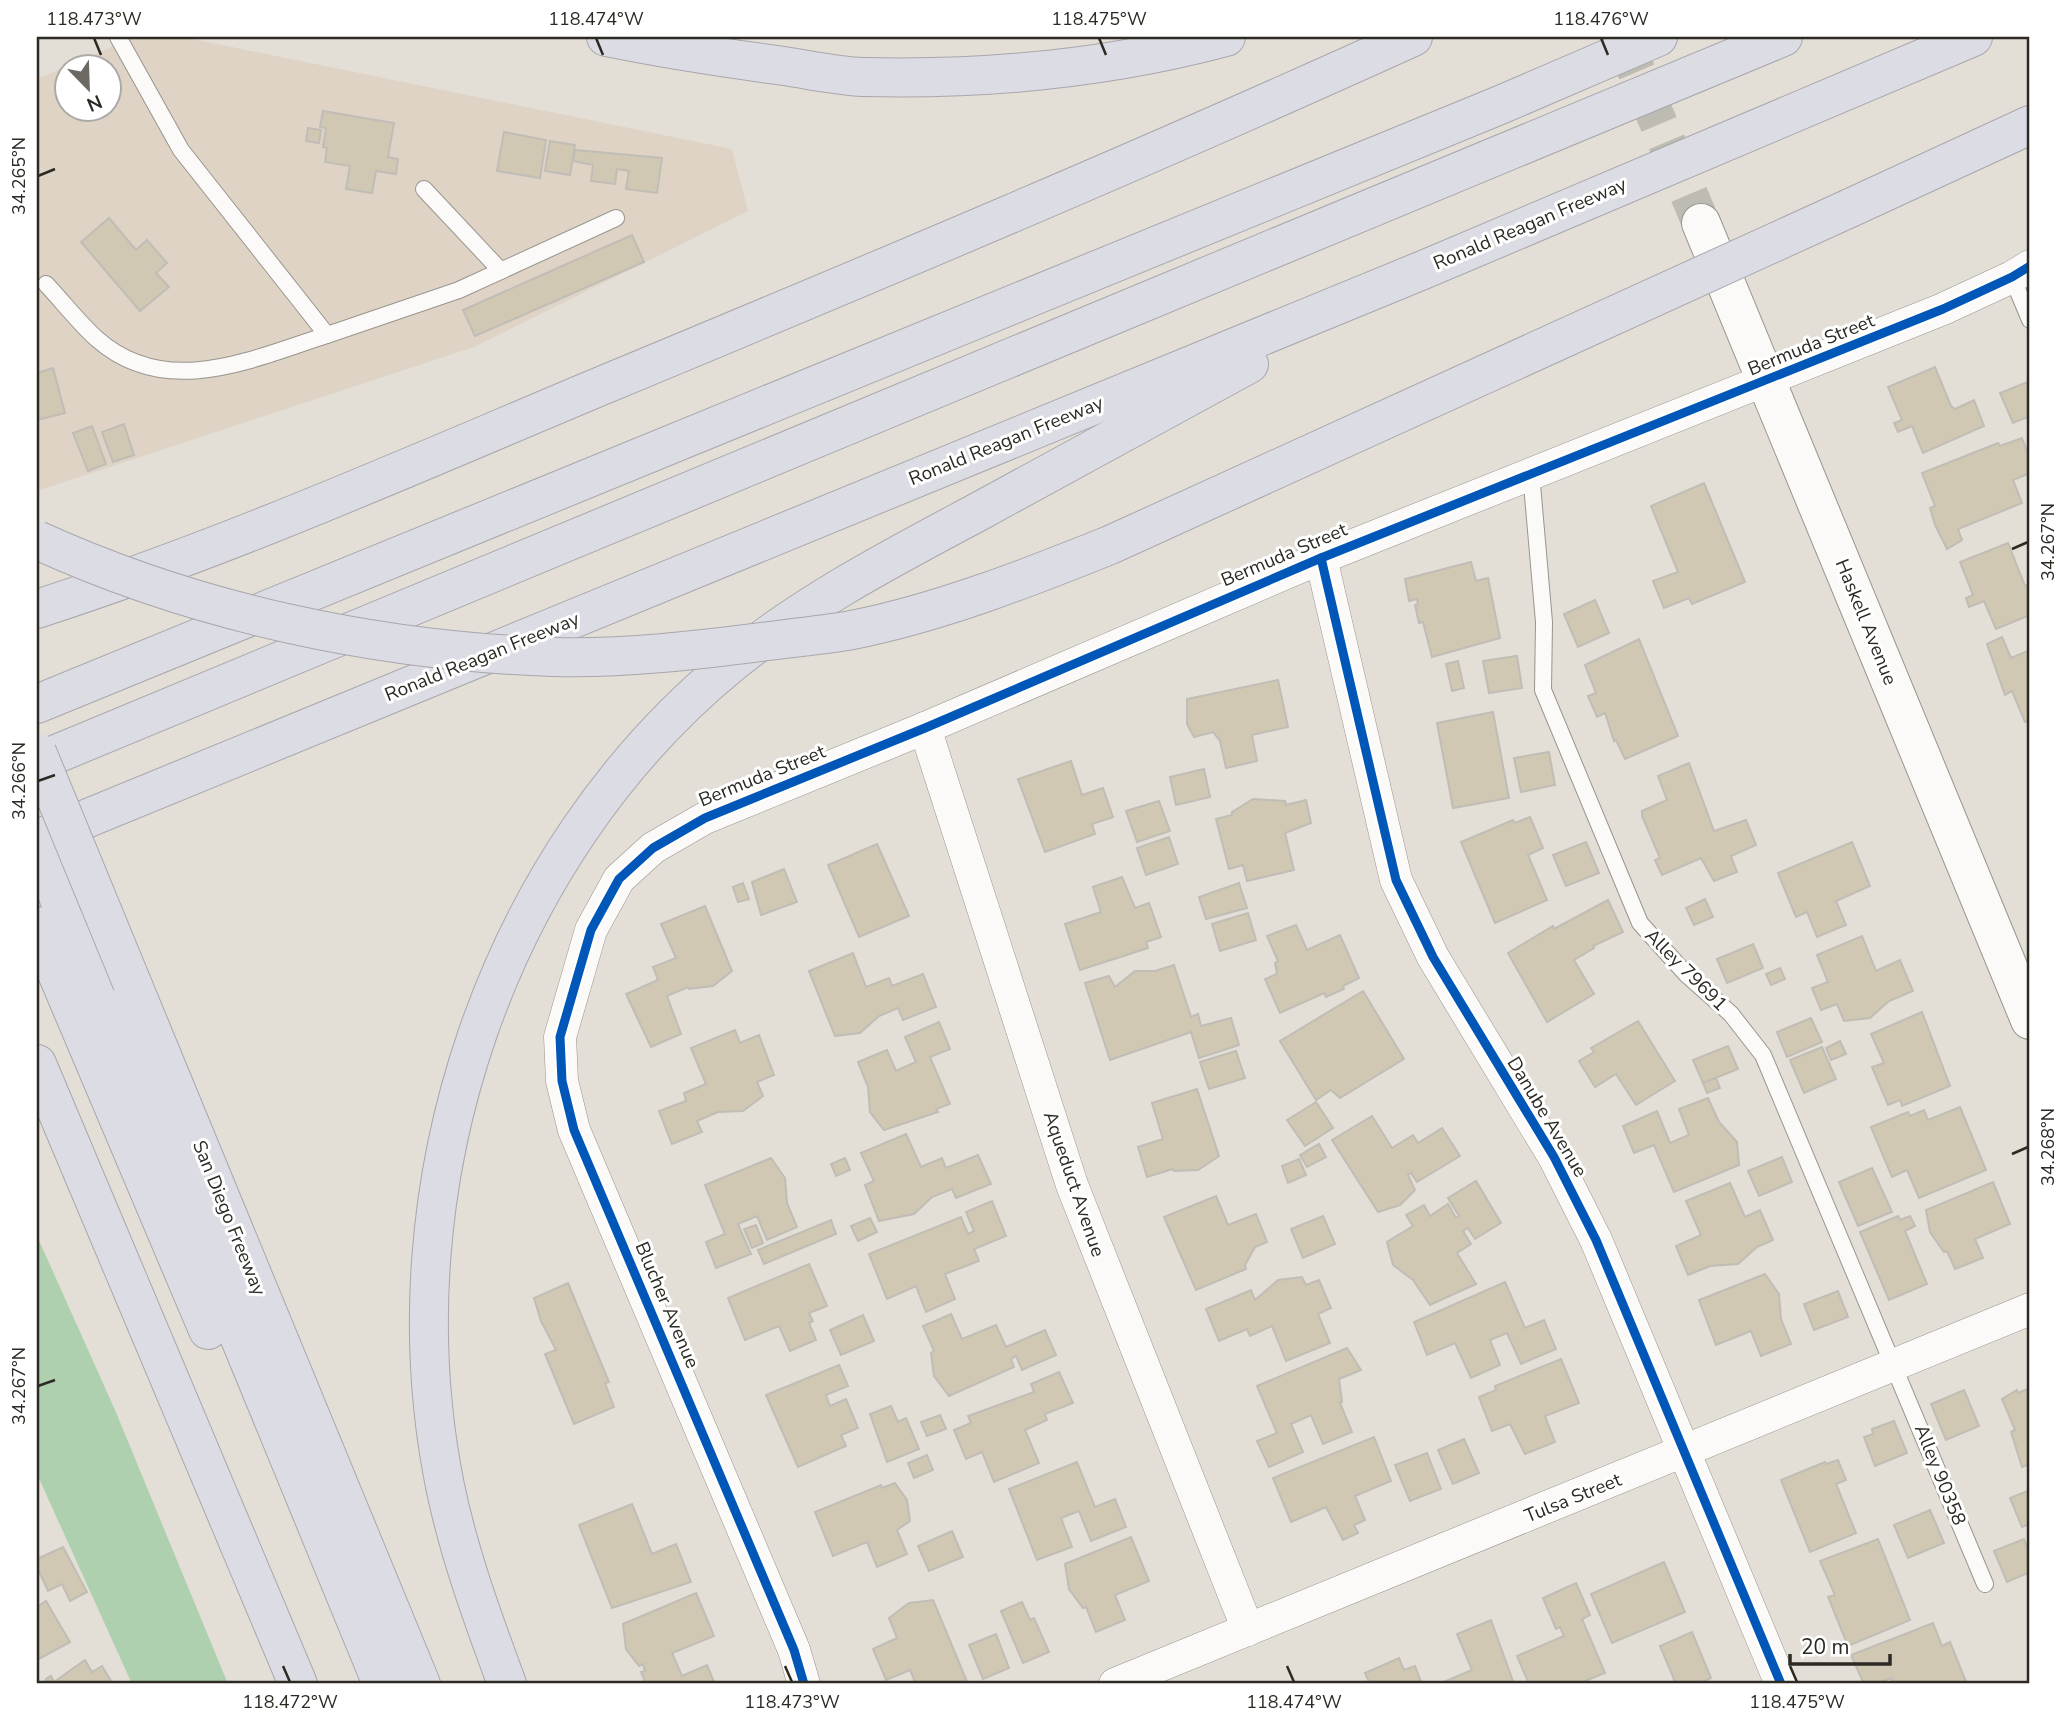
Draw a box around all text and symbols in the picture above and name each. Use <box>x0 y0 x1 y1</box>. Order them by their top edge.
text: 118.473°W <box>46 7 142 31</box>
text: 118.474°W <box>548 7 644 31</box>
text: 118.475°W <box>1051 7 1147 31</box>
text: 118.476°W <box>1553 7 1649 31</box>
north arrow <box>52 52 122 122</box>
text: N <box>83 88 106 117</box>
text: 34.265°N <box>7 137 31 215</box>
street label: Ronald Reagan Freeway <box>1429 171 1631 277</box>
street label: Bermuda Street <box>1744 308 1879 382</box>
street label: Ronald Reagan Freeway <box>905 390 1107 492</box>
text: 34.267°N <box>2036 503 2060 581</box>
street label: Bermuda Street <box>1217 517 1351 593</box>
street label: Haskell Avenue <box>1829 555 1903 689</box>
street label: Ronald Reagan Freeway <box>381 606 583 708</box>
street label: Bermuda Street <box>695 739 830 813</box>
text: 34.266°N <box>7 742 31 820</box>
street label: Alley 79691 <box>1639 923 1733 1017</box>
street label: Danube Avenue <box>1501 1052 1593 1182</box>
street label: Aqueduct Avenue <box>1037 1108 1111 1260</box>
text: 34.268°N <box>2036 1108 2060 1186</box>
street label: San Diego Freeway <box>186 1137 272 1300</box>
street label: Blucher Avenue <box>629 1238 705 1372</box>
text: 34.267°N <box>7 1347 31 1425</box>
street label: Alley 90358 <box>1908 1421 1972 1529</box>
street label: Tulsa Street <box>1521 1467 1626 1529</box>
scale bar <box>1790 1623 1890 1667</box>
text: 20 m <box>1801 1633 1850 1661</box>
text: 118.472°W <box>242 1690 338 1714</box>
text: 118.473°W <box>744 1690 840 1714</box>
text: 118.474°W <box>1246 1690 1342 1714</box>
text: 118.475°W <box>1749 1690 1845 1714</box>

